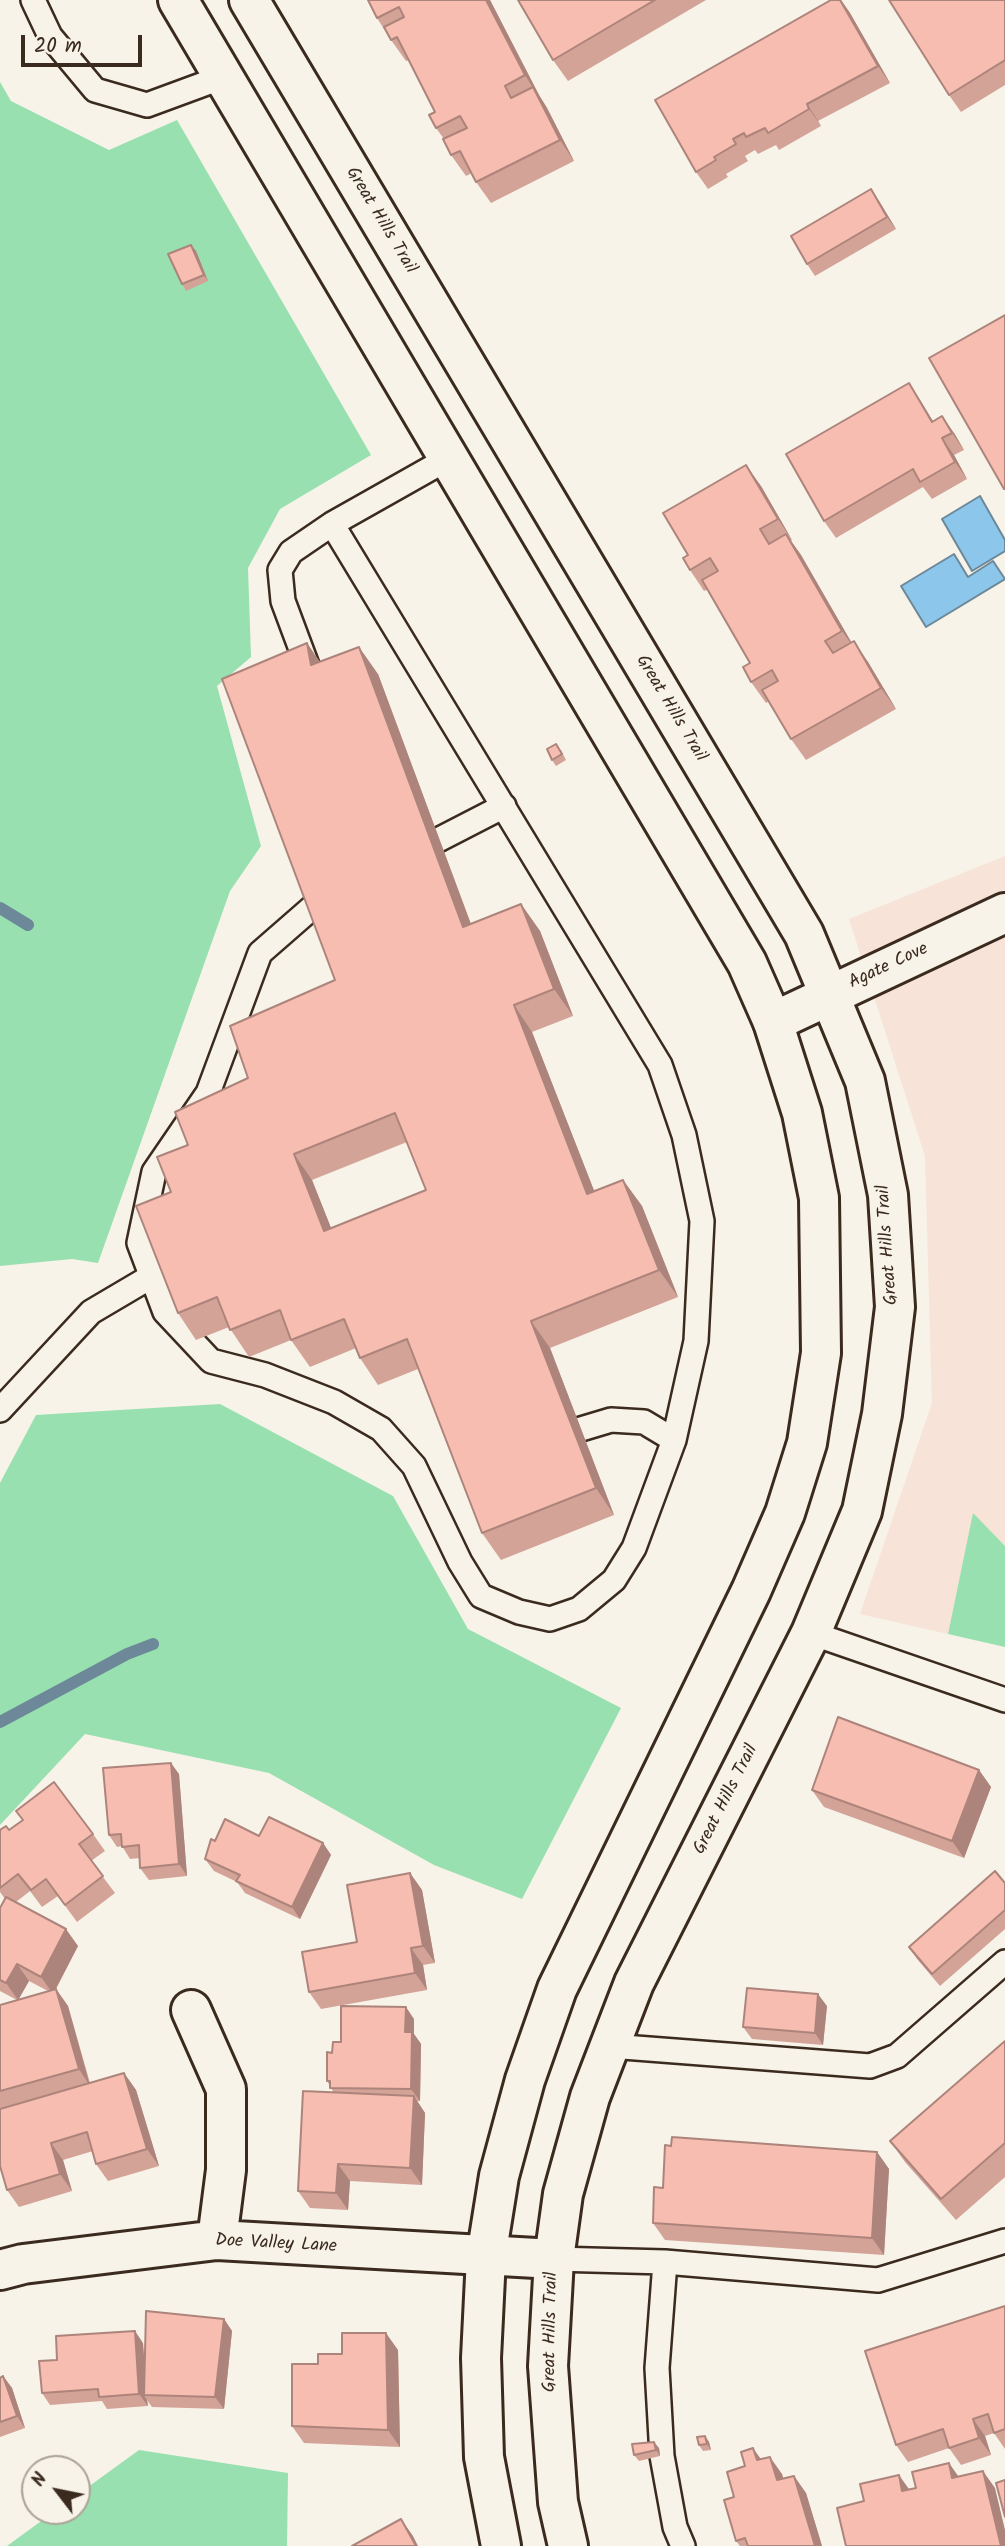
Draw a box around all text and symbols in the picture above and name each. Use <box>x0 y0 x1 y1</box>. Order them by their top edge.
scale bar <box>24 21 145 65</box>
text: 20 m <box>34 30 82 63</box>
street label: Great Hills Trail <box>340 164 420 278</box>
street label: Great Hills Trail <box>630 652 710 766</box>
street label: Agate Cove <box>846 939 932 995</box>
street label: Great Hills Trail <box>874 1184 904 1306</box>
street label: Great Hills Trail <box>690 1741 764 1859</box>
street label: Doe Valley Lane <box>215 2231 337 2259</box>
street label: Great Hills Trail <box>540 2272 564 2392</box>
north arrow <box>21 2455 91 2525</box>
text: N <box>24 2467 56 2493</box>

